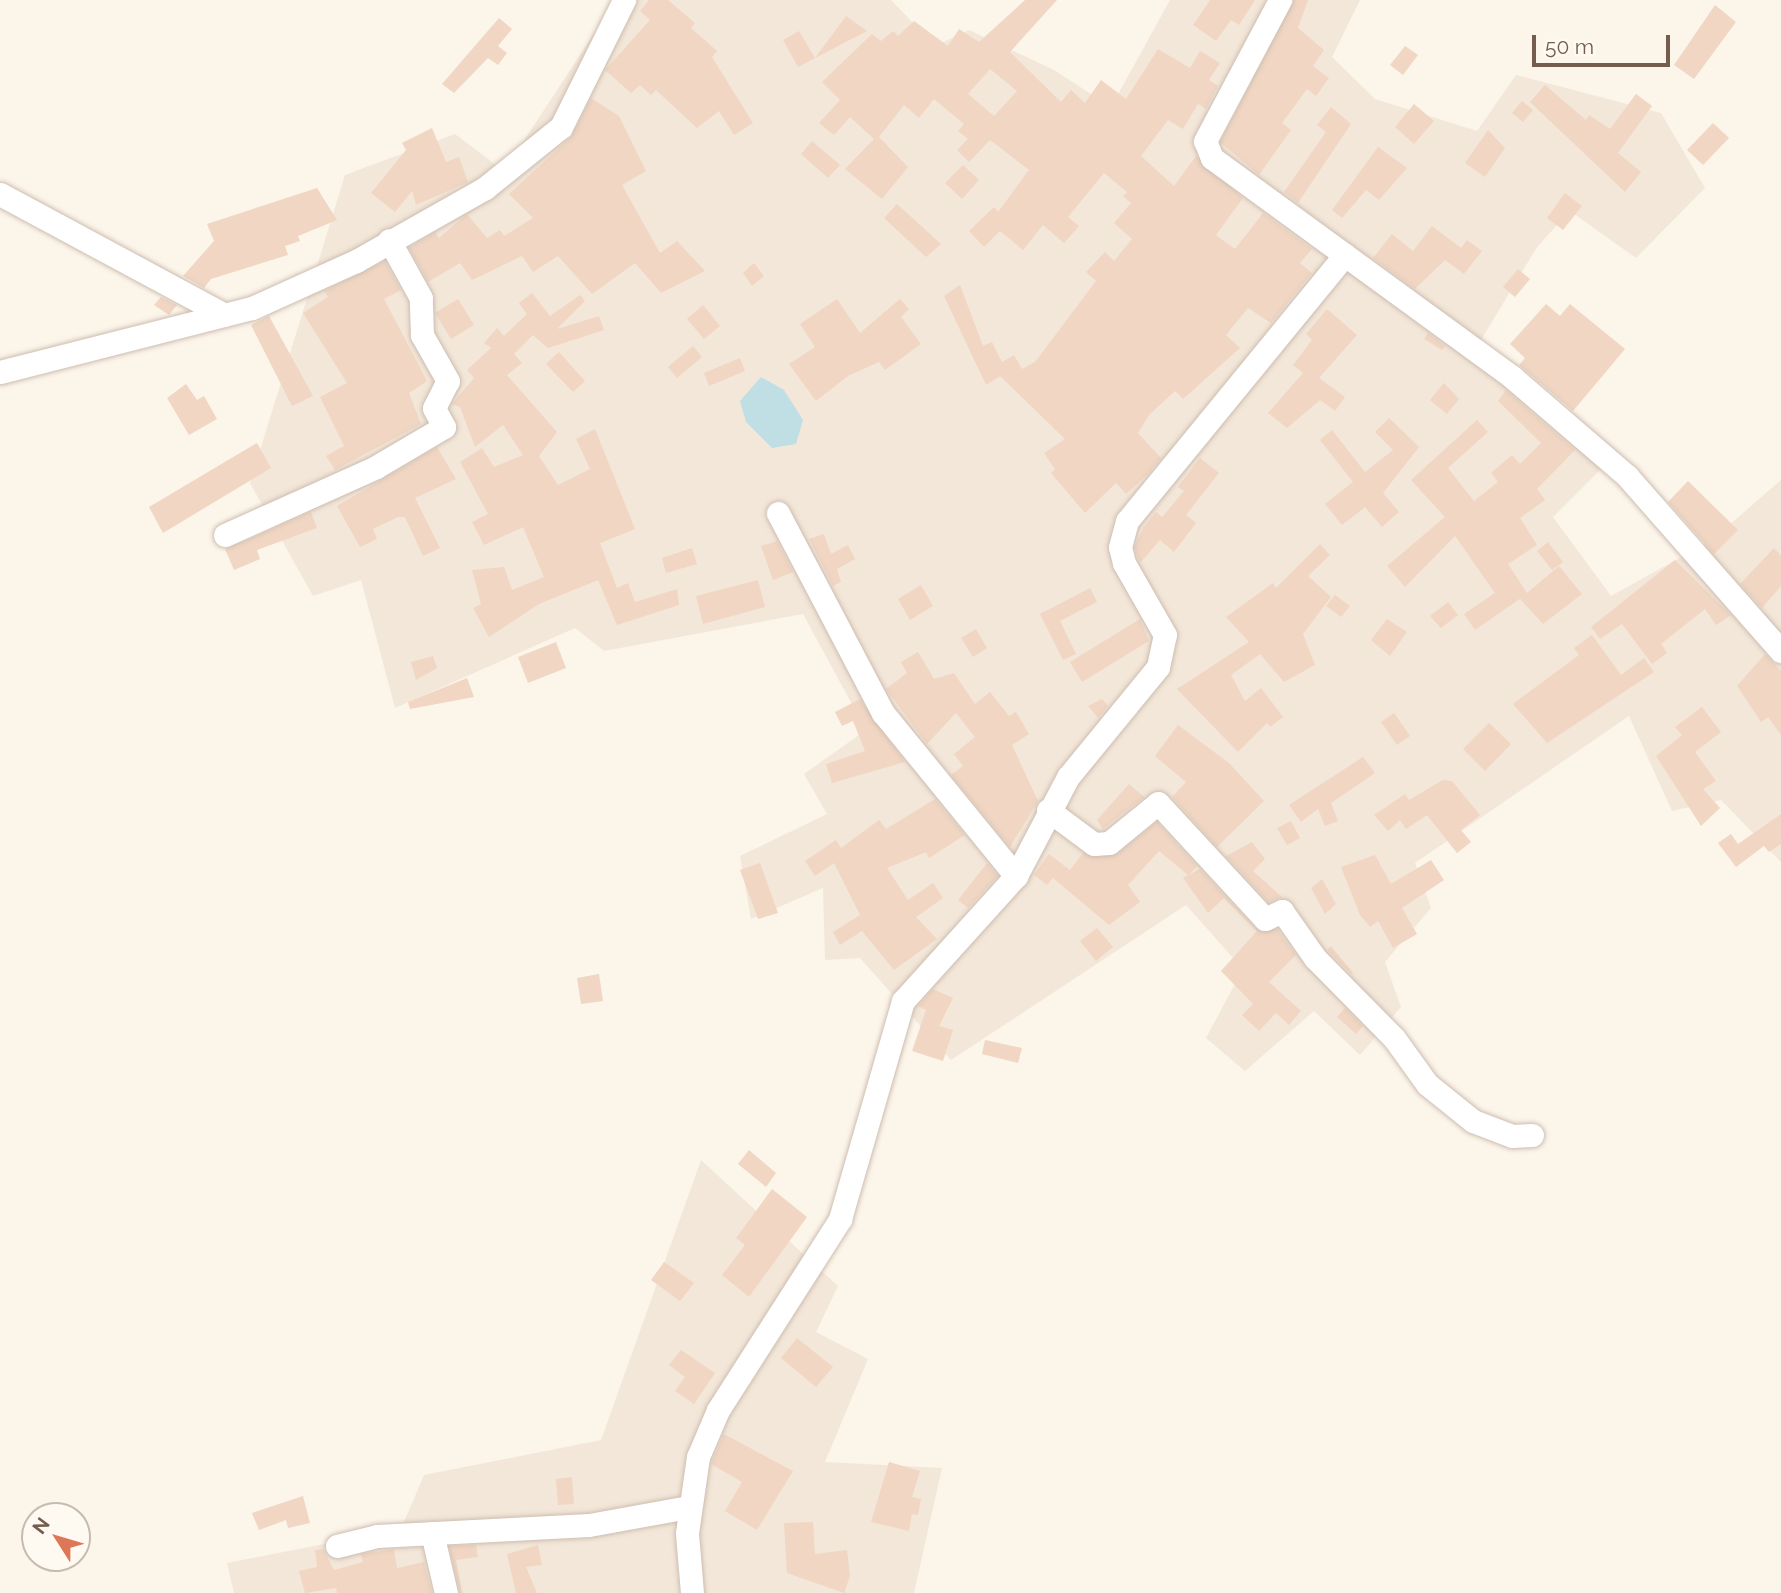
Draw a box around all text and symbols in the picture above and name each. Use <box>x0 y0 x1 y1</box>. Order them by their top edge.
scale bar <box>1536 21 1674 65</box>
text: 50 m <box>1545 34 1594 59</box>
north arrow <box>21 1502 91 1572</box>
text: N <box>28 1513 54 1538</box>

